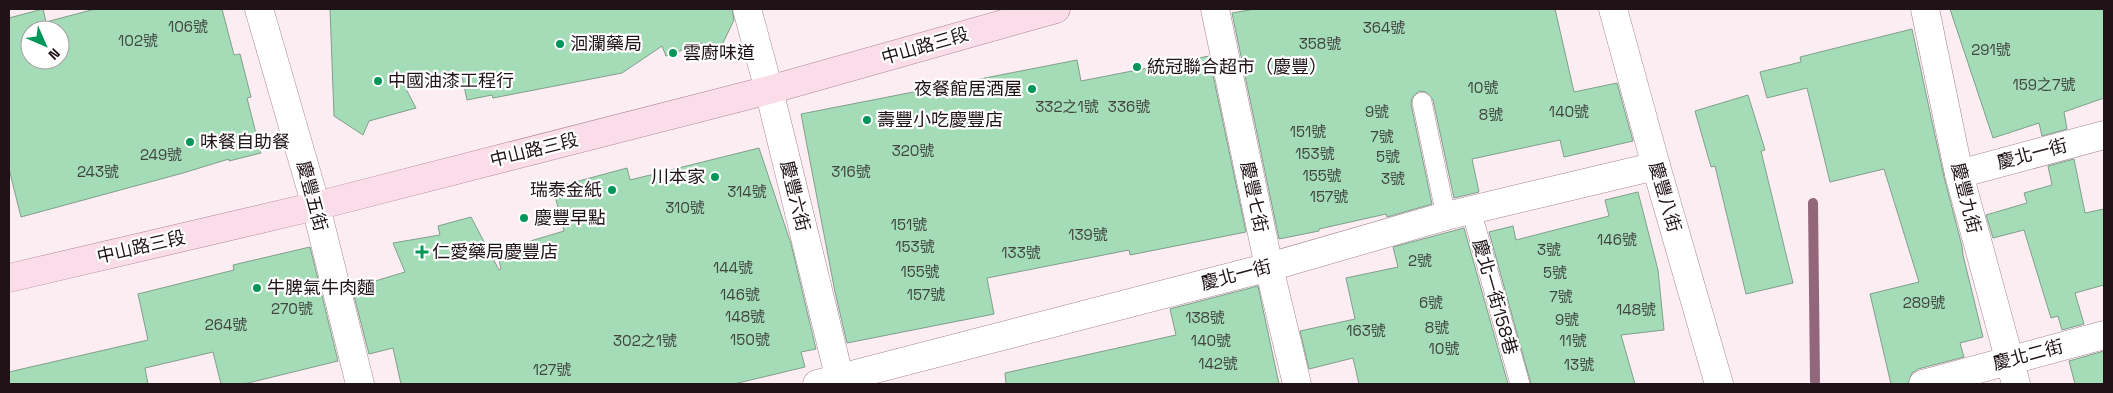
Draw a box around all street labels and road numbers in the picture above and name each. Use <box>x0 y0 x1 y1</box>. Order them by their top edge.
street label: 中山路三段 <box>878 22 971 69</box>
street label: 中山路三段 <box>487 127 580 172</box>
street label: 慶北一街 <box>1994 133 2070 174</box>
street label: 慶豐五街 <box>292 158 333 234</box>
street label: 慶豐六街 <box>776 158 815 234</box>
street label: 慶豐七街 <box>1236 159 1273 235</box>
street label: 慶豐八街 <box>1645 159 1686 235</box>
street label: 慶豐九街 <box>1947 160 1986 236</box>
street label: 中山路三段 <box>94 225 187 268</box>
street label: 慶北一街158巷 <box>1468 236 1523 357</box>
street label: 慶北一街 <box>1198 254 1274 295</box>
street label: 慶北二街 <box>1990 334 2066 375</box>

